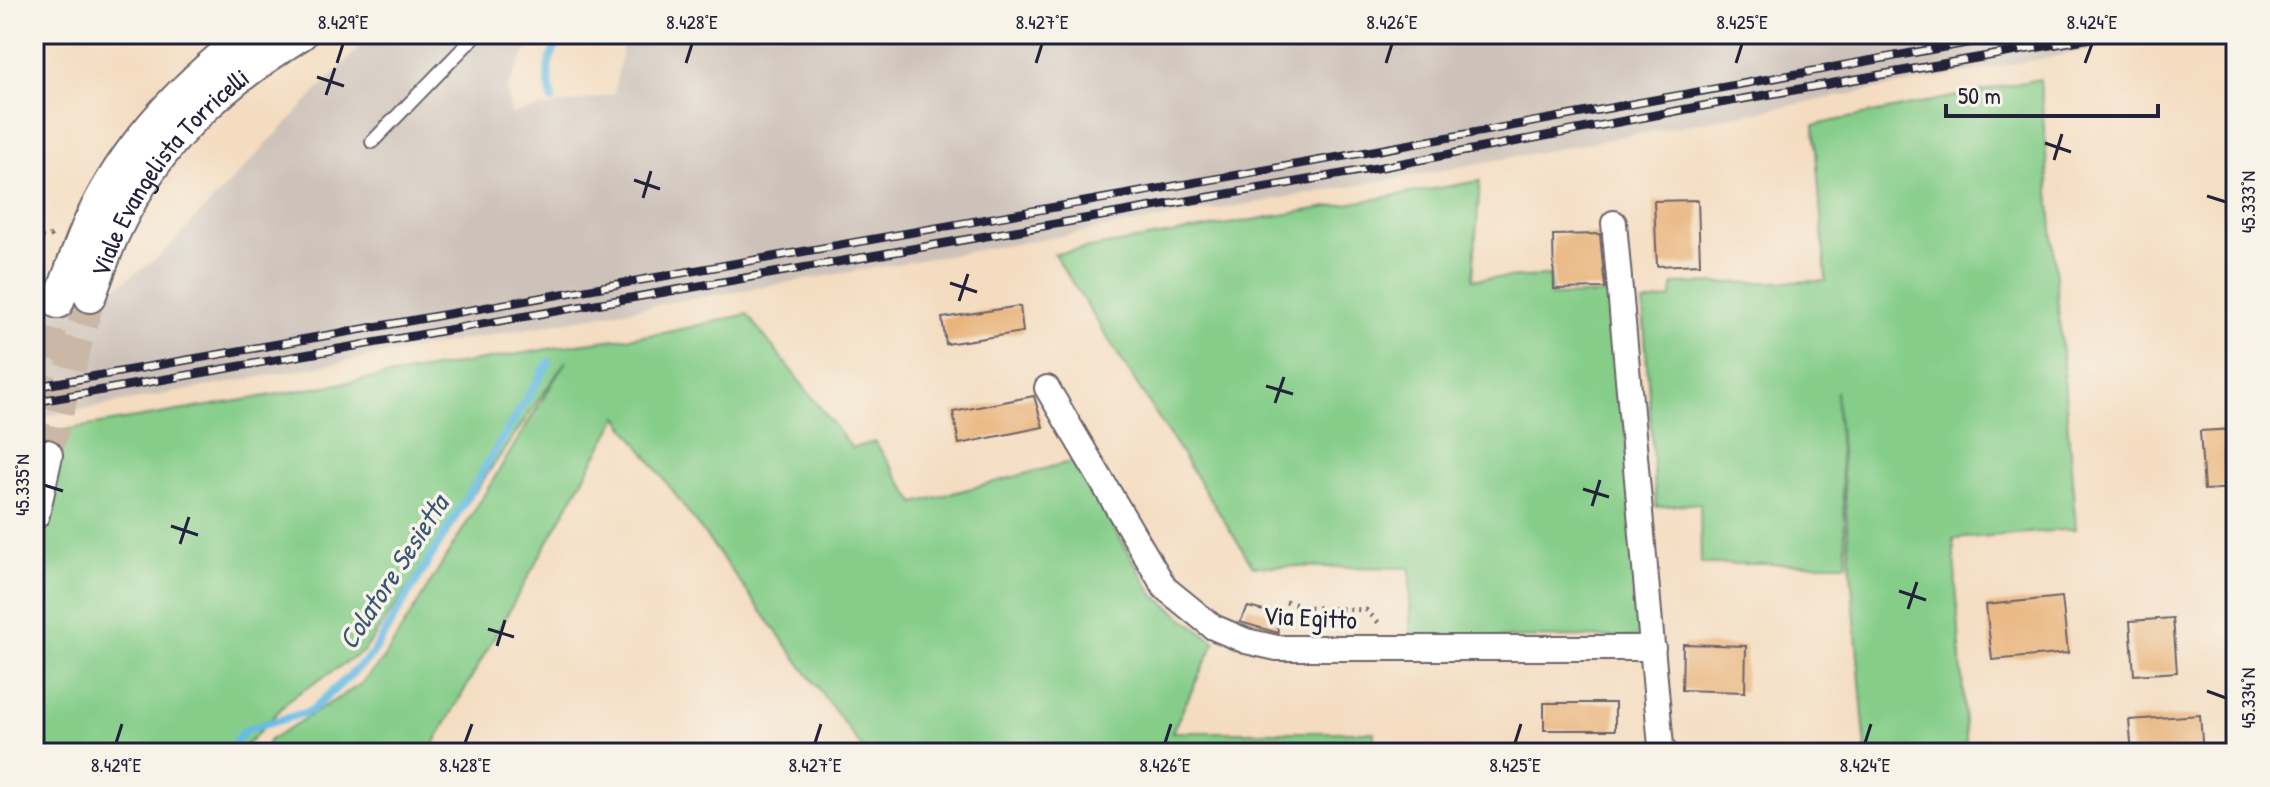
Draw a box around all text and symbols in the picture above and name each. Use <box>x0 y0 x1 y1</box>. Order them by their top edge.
text: 8.429°E <box>318 8 368 35</box>
text: 8.428°E <box>666 8 718 35</box>
text: 8.427°E <box>1015 8 1069 35</box>
text: 8.426°E <box>1366 8 1418 35</box>
text: 8.425°E <box>1716 8 1768 35</box>
text: 8.424°E <box>2067 8 2118 35</box>
street label: Viale Evangelista Torricelli <box>82 60 256 281</box>
scale bar <box>1946 68 2158 118</box>
text: 50 m <box>1958 79 2001 111</box>
text: 45.333°N <box>2234 171 2261 233</box>
text: 45.335°N <box>8 454 35 516</box>
water label: Colatore Sesietta <box>329 485 459 656</box>
street label: Via Egitto <box>1262 597 1358 637</box>
text: 45.334°N <box>2234 668 2261 728</box>
text: 8.429°E <box>91 751 141 778</box>
text: 8.428°E <box>439 751 491 778</box>
text: 8.427°E <box>788 751 842 778</box>
text: 8.426°E <box>1139 751 1191 778</box>
text: 8.425°E <box>1489 751 1541 778</box>
text: 8.424°E <box>1840 751 1891 778</box>

